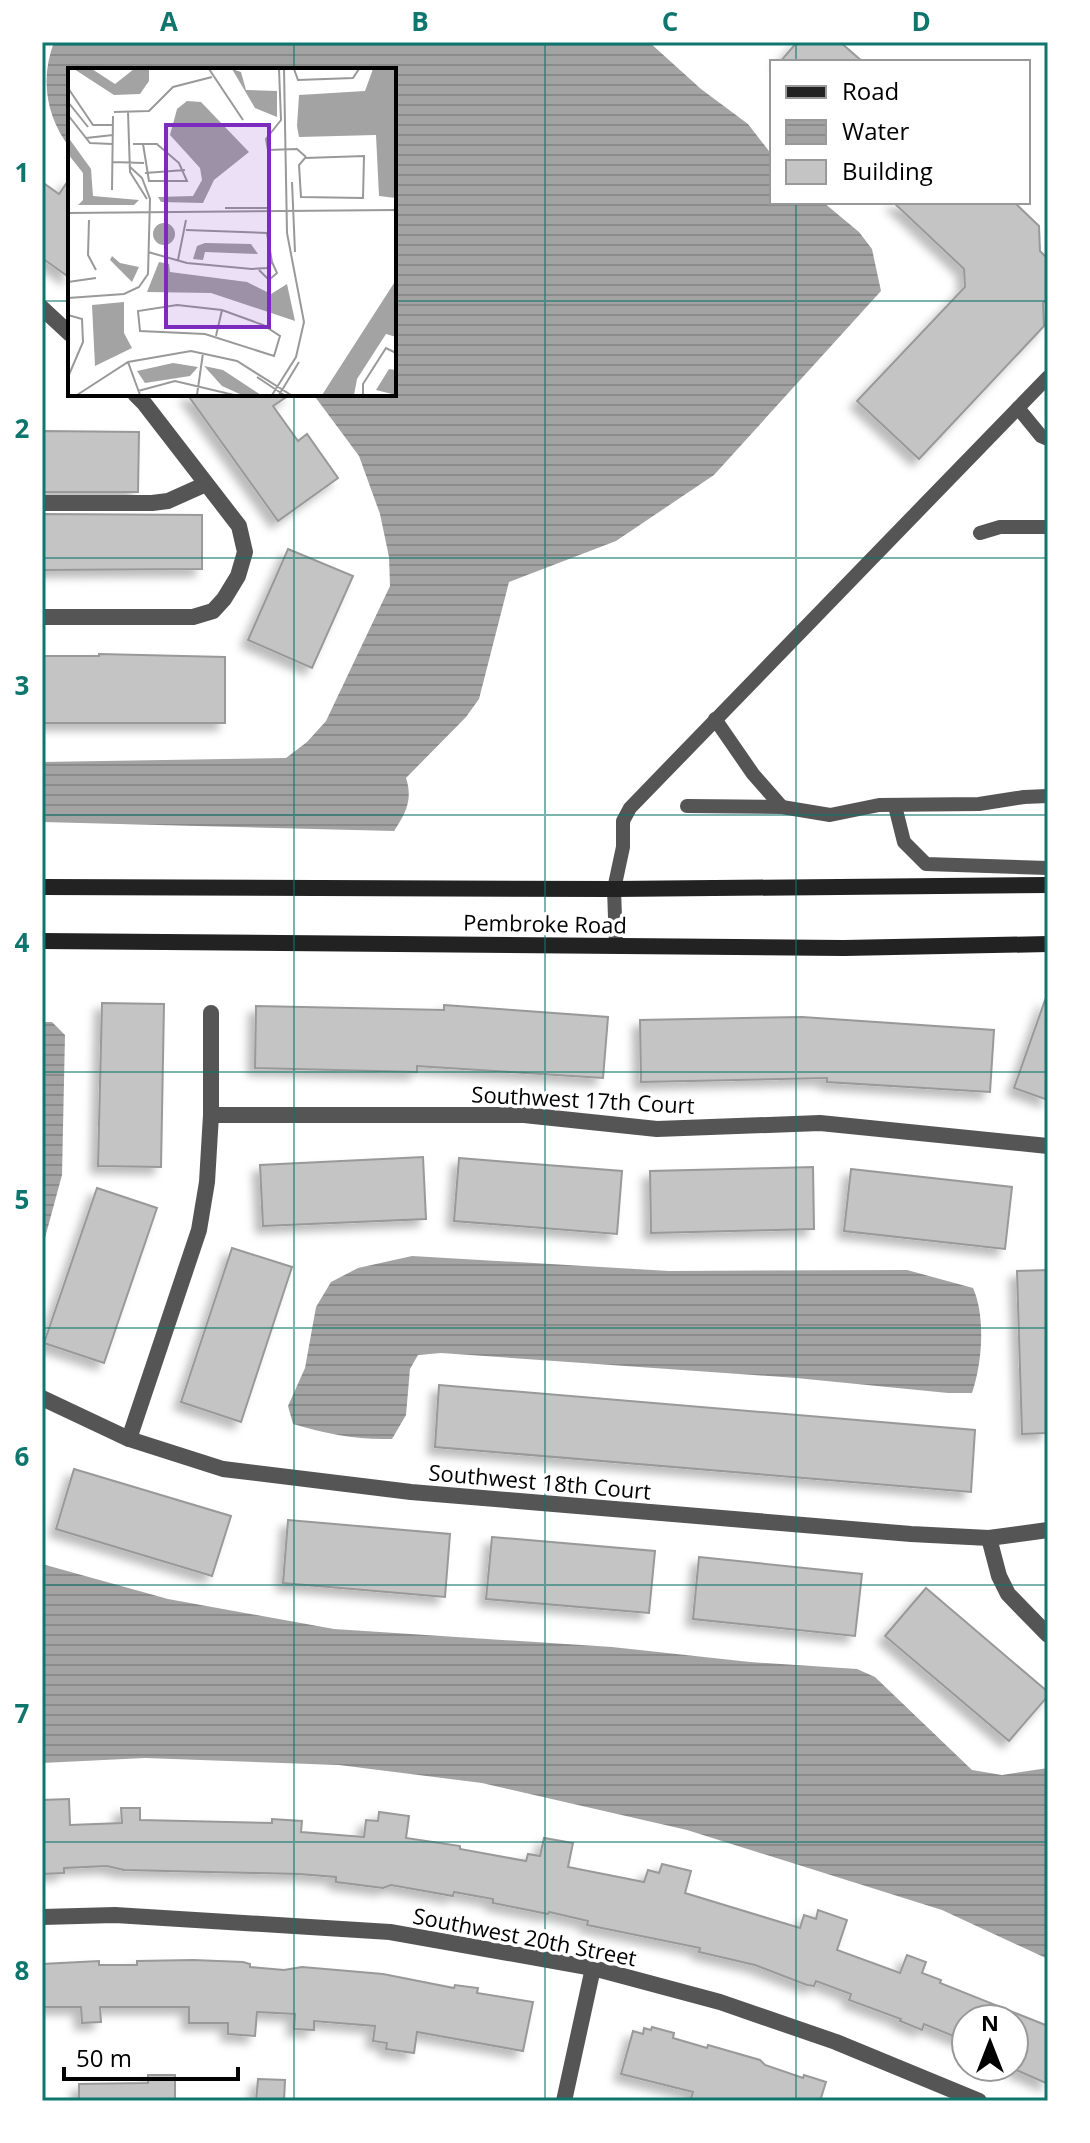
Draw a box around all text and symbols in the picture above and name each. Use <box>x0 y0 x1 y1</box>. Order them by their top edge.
text: A <box>160 3 178 39</box>
text: B <box>411 3 429 39</box>
text: C <box>662 3 678 39</box>
text: D <box>911 3 931 39</box>
legend <box>770 60 1030 204</box>
inset map <box>68 68 396 396</box>
text: Road <box>842 74 899 107</box>
text: Water <box>842 114 910 147</box>
text: 1 <box>15 154 29 190</box>
text: Building <box>842 154 933 187</box>
text: 2 <box>15 410 30 446</box>
text: 3 <box>15 667 29 703</box>
street label: Pembroke Road <box>463 907 627 939</box>
text: 4 <box>15 924 30 960</box>
street label: Southwest 17th Court <box>471 1078 695 1120</box>
text: 5 <box>15 1181 29 1217</box>
text: 6 <box>15 1438 30 1474</box>
street label: Southwest 18th Court <box>428 1456 653 1506</box>
text: 7 <box>15 1695 30 1731</box>
street label: Southwest 20th Street <box>411 1900 640 1972</box>
text: 8 <box>15 1952 29 1988</box>
north arrow <box>950 2003 1030 2083</box>
text: N <box>981 2007 999 2037</box>
scale bar <box>64 2031 238 2081</box>
text: 50 m <box>76 2041 132 2074</box>

